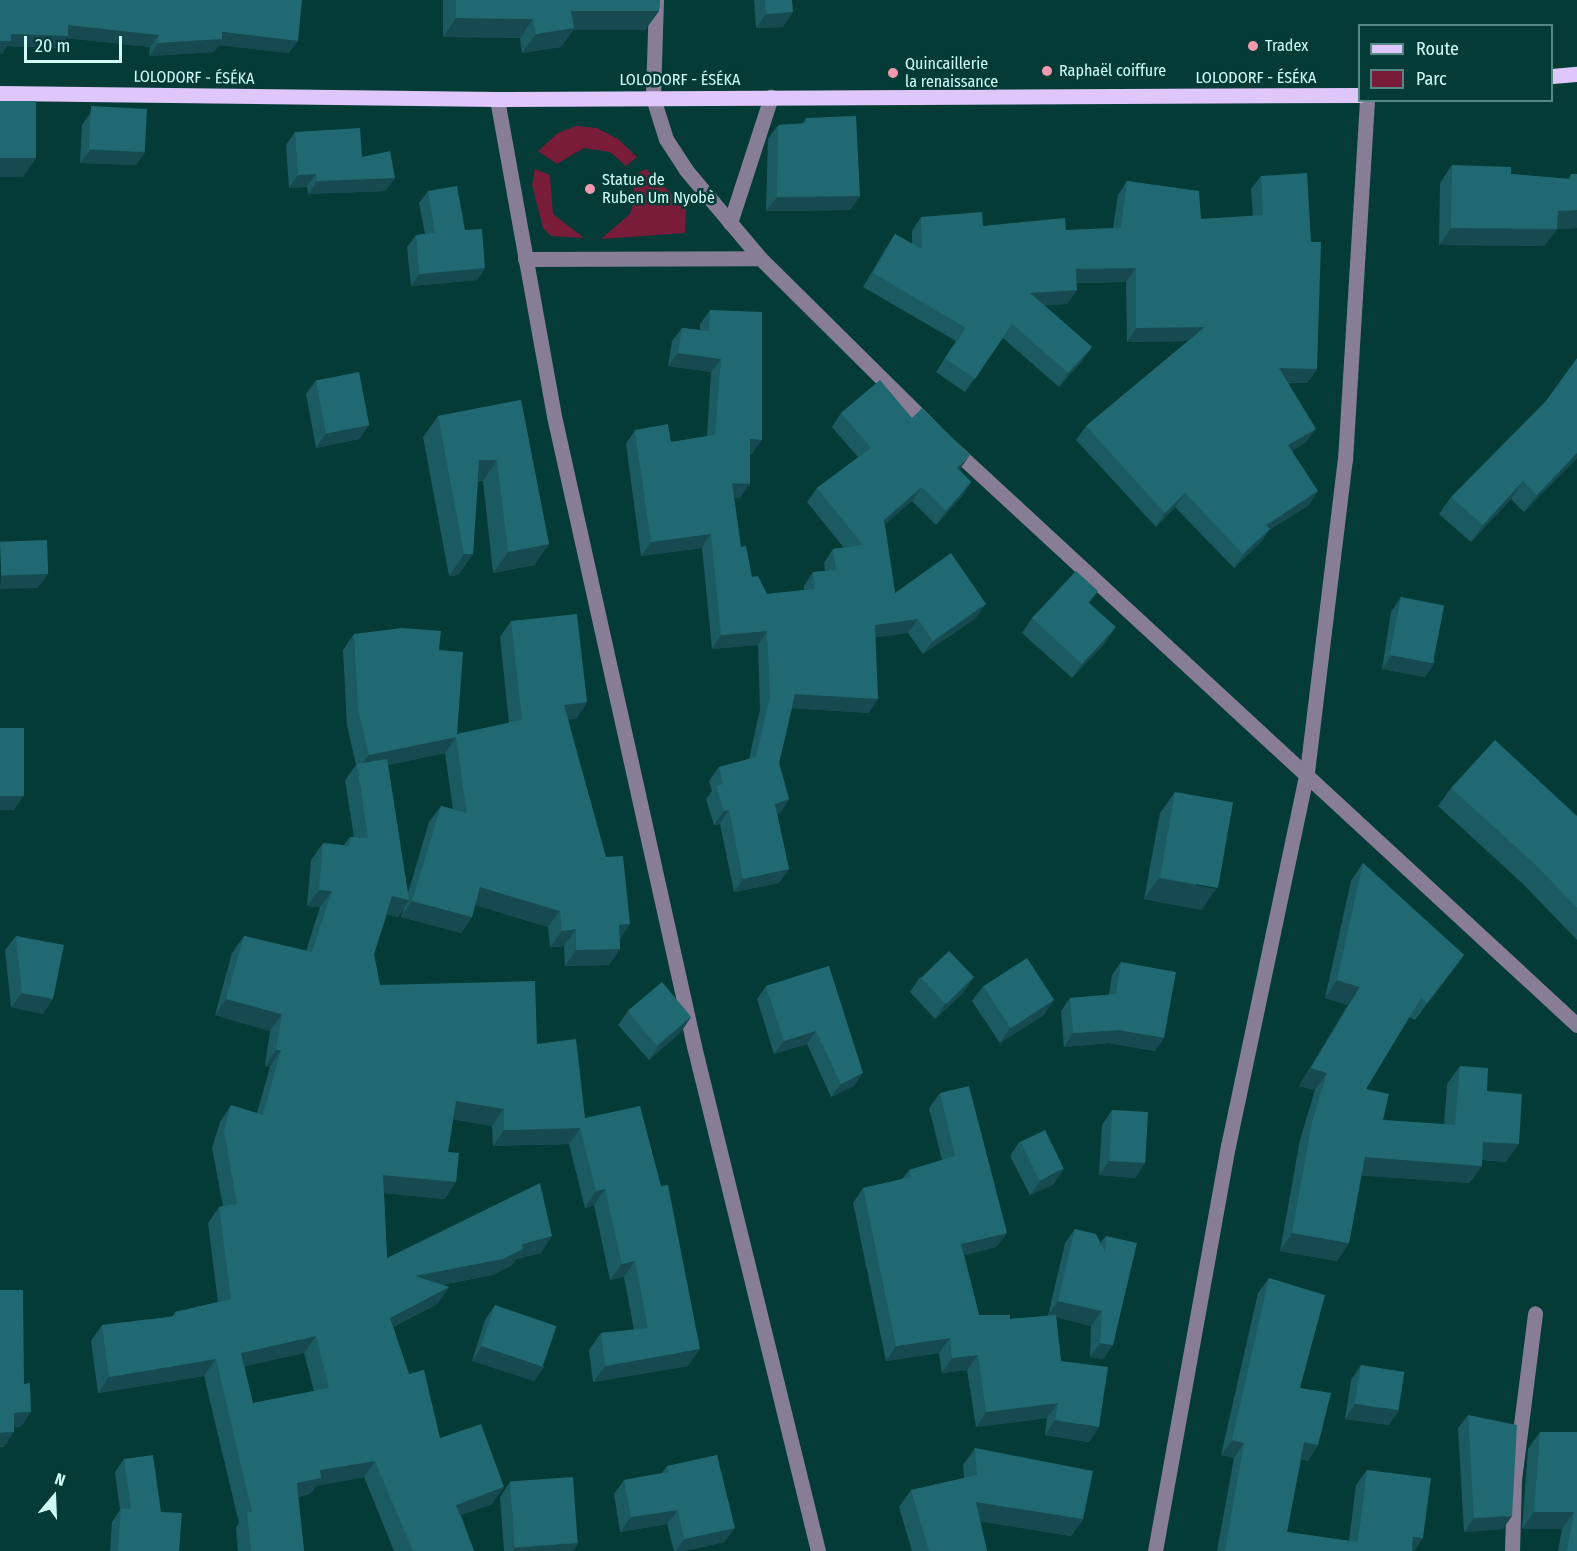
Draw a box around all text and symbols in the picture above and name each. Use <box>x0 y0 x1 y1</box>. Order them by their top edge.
scale bar <box>27 24 124 62</box>
legend <box>1358 24 1553 102</box>
text: 20 m <box>35 35 70 57</box>
place label: Tradex <box>1265 36 1308 56</box>
text: Route <box>1416 38 1459 60</box>
marker: Tradex <box>1246 39 1260 53</box>
place label: Quincaillerie la renaissance <box>905 54 998 92</box>
place label: Raphaël coiffure <box>1059 61 1166 81</box>
marker: Raphaël coiffure <box>1040 64 1054 78</box>
marker: Quincaillerie la renaissance <box>886 66 900 80</box>
street label: LOLODORF - ÉSÉKA <box>133 67 255 89</box>
street label: LOLODORF - ÉSÉKA <box>1196 68 1316 88</box>
text: Parc <box>1416 68 1447 90</box>
street label: LOLODORF - ÉSÉKA <box>620 70 740 90</box>
place label: Statue de Ruben Um Nyobè <box>602 170 715 208</box>
marker: Statue de Ruben Um Nyobè <box>583 182 597 196</box>
north arrow <box>24 1467 84 1527</box>
text: N <box>52 1469 68 1490</box>

